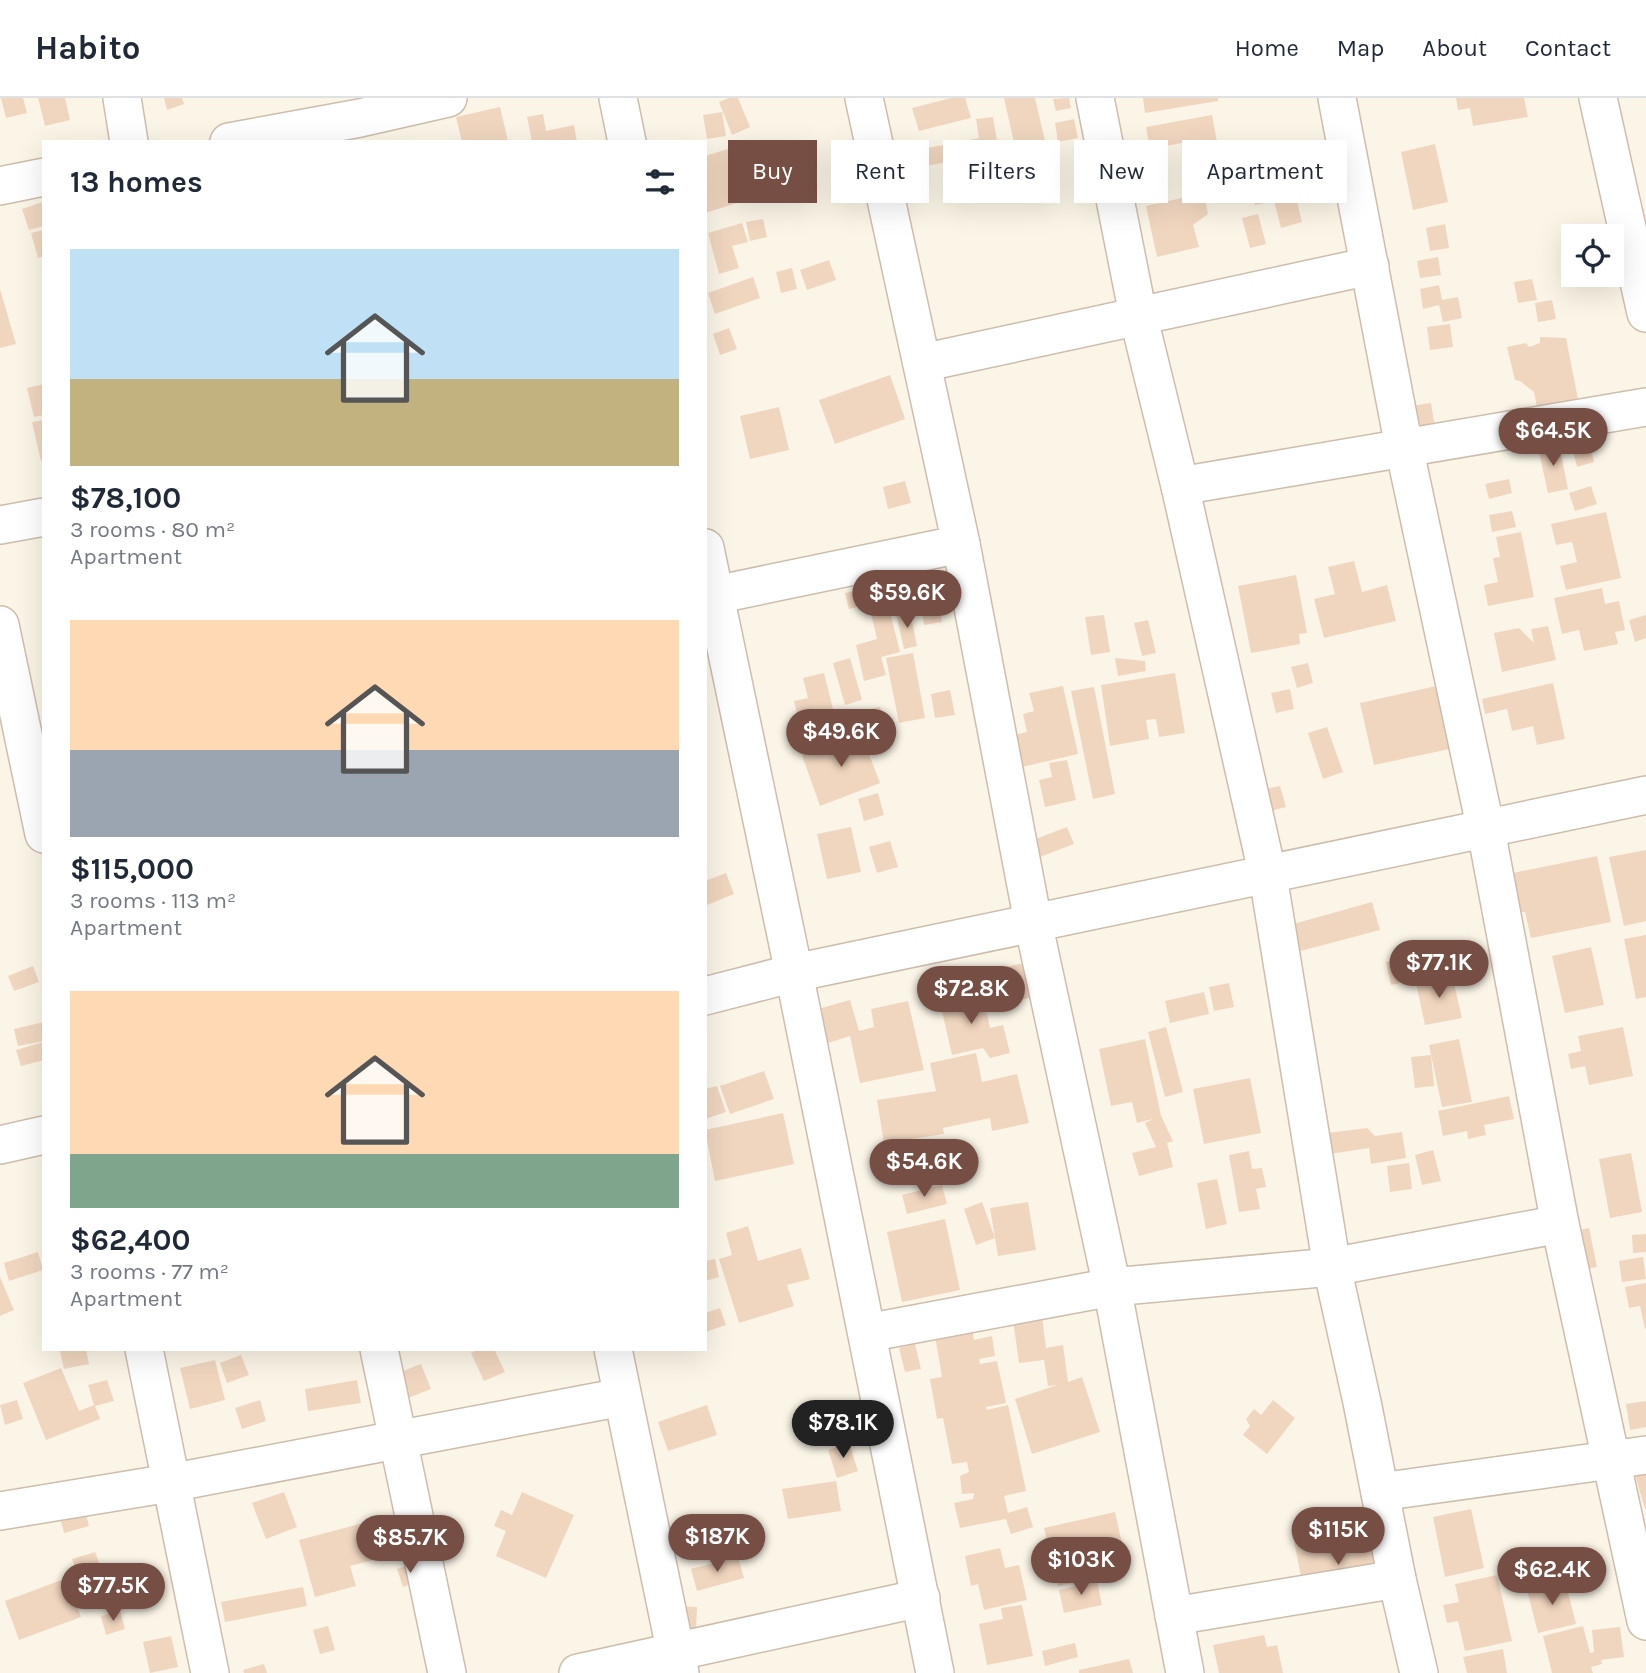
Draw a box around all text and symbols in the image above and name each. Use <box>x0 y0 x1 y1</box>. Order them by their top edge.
text: Habito <box>35 29 140 67</box>
text: Home <box>1235 34 1299 62</box>
text: Map <box>1337 34 1384 62</box>
text: About <box>1422 34 1487 62</box>
text: Contact <box>1525 34 1611 62</box>
chip: Buy <box>728 140 817 203</box>
chip: Rent <box>831 140 929 203</box>
chip: Filters <box>943 140 1060 203</box>
chip: New <box>1074 140 1168 203</box>
chip: Apartment <box>1182 140 1347 203</box>
icon: filters <box>641 163 679 201</box>
text: 13 homes <box>70 164 203 200</box>
map controls <box>1561 224 1624 287</box>
button: locate <box>1561 224 1624 287</box>
icon: home <box>312 295 438 421</box>
pin: $64.5K <box>1496 408 1610 468</box>
text: $64.5K <box>1515 417 1591 444</box>
text: $78,100 <box>70 480 181 516</box>
text: 3 rooms · 80 m² <box>70 516 235 543</box>
text: Apartment <box>70 543 182 570</box>
pin: $59.6K <box>850 570 964 630</box>
text: $59.6K <box>868 579 946 606</box>
icon: home <box>312 666 438 792</box>
pin: $49.6K <box>784 710 898 769</box>
text: $49.6K <box>802 718 880 745</box>
text: $115,000 <box>70 851 194 887</box>
text: 3 rooms · 113 m² <box>70 887 236 914</box>
text: Apartment <box>70 914 182 941</box>
pin: $77.1K <box>1382 940 1496 1000</box>
text: $77.1K <box>1406 949 1472 976</box>
pin: $72.8K <box>914 967 1028 1026</box>
text: $72.8K <box>933 975 1009 1002</box>
icon: home <box>312 1037 438 1163</box>
pin: $54.6K <box>867 1140 981 1199</box>
text: $54.6K <box>886 1148 962 1175</box>
text: $62,400 <box>70 1222 190 1258</box>
text: 3 rooms · 77 m² <box>70 1258 229 1285</box>
text: Apartment <box>70 1285 182 1312</box>
pin: $78.1K <box>786 1400 900 1460</box>
text: $78.1K <box>808 1409 878 1436</box>
pin: $115K <box>1289 1508 1387 1567</box>
pin: $187K <box>668 1514 766 1574</box>
pin: $85.7K <box>353 1516 467 1575</box>
text: $115K <box>1308 1516 1368 1543</box>
text: $187K <box>684 1523 750 1550</box>
text: $85.7K <box>372 1524 448 1551</box>
pin: $103K <box>1032 1538 1130 1597</box>
text: $103K <box>1047 1546 1115 1573</box>
pin: $62.4K <box>1495 1548 1609 1607</box>
text: $62.4K <box>1513 1556 1591 1583</box>
pin: $77.5K <box>56 1564 170 1623</box>
text: $77.5K <box>77 1572 149 1599</box>

